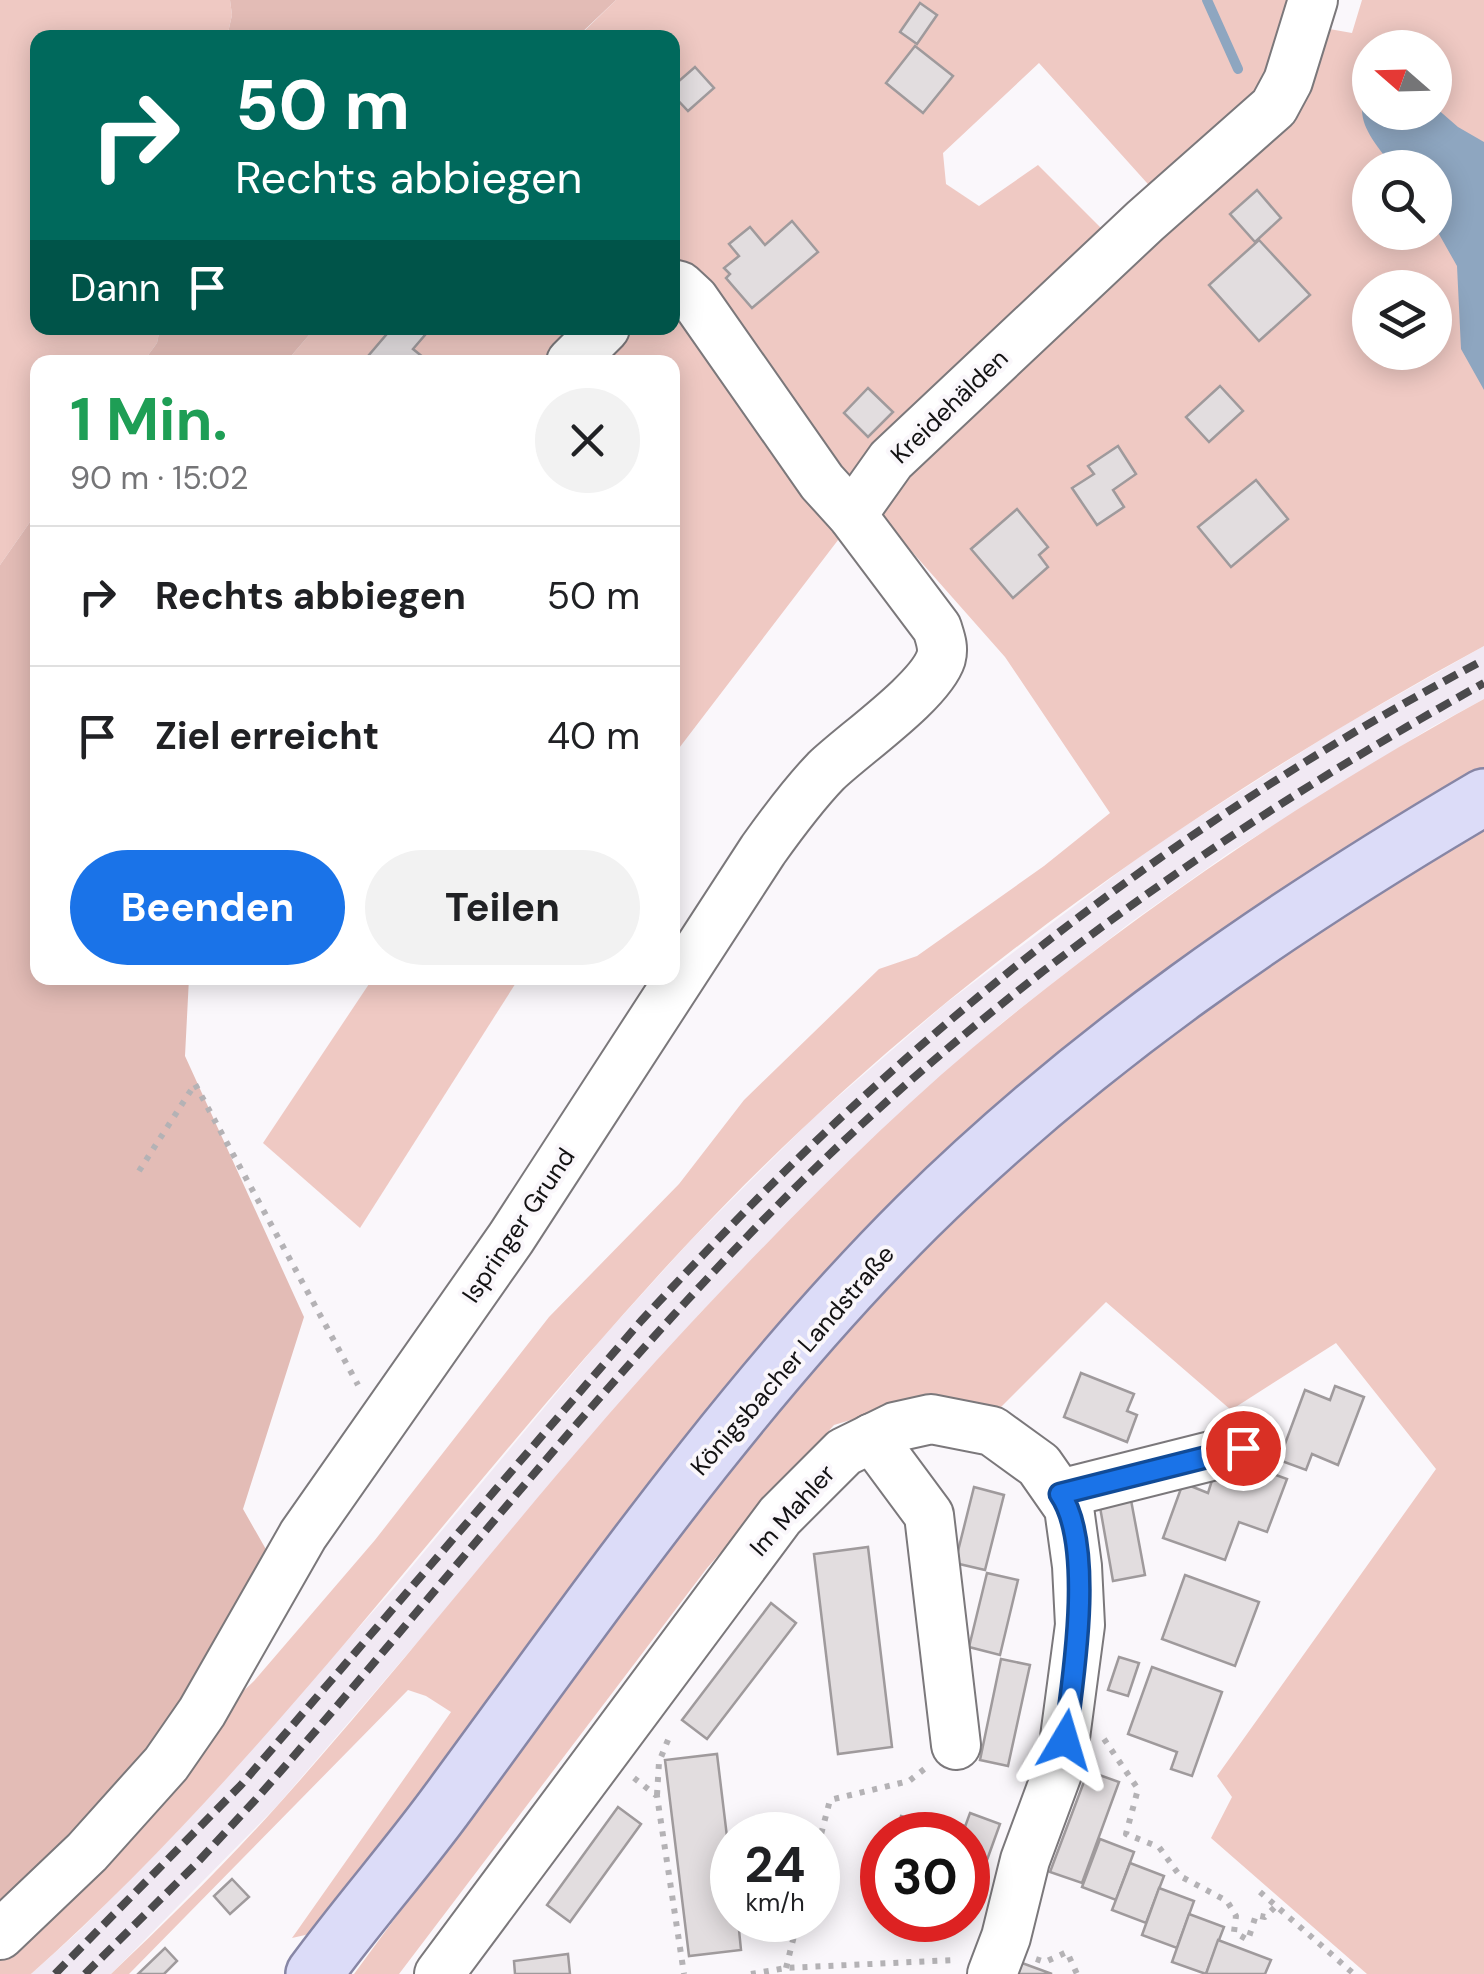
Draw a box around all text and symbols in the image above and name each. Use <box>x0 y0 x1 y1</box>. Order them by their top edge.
north arrow <box>1352 30 1452 130</box>
map controls <box>1352 30 1452 370</box>
text: 50 m <box>235 60 410 151</box>
icon: right <box>70 70 200 200</box>
text: Rechts abbiegen <box>235 148 582 207</box>
button: search <box>1352 150 1452 250</box>
icon: arrive <box>180 260 235 315</box>
text: Dann <box>70 263 160 313</box>
button: layers <box>1352 270 1452 370</box>
street label: Kreidehälden <box>883 342 1015 471</box>
text: 1 Min. <box>70 380 228 459</box>
button: close <box>535 388 640 493</box>
text: 90 m · 15:02 <box>70 457 248 499</box>
icon: right <box>70 569 125 624</box>
text: Rechts abbiegen <box>155 571 466 621</box>
text: 50 m <box>547 571 640 621</box>
icon: arrive <box>70 709 125 764</box>
text: Ziel erreicht <box>155 711 379 761</box>
text: 40 m <box>547 711 640 761</box>
button: Beenden <box>70 850 345 965</box>
button: Teilen <box>365 850 640 965</box>
street label: Ispringer Grund <box>454 1142 582 1309</box>
street label: Königsbacher Landstraße <box>683 1238 902 1483</box>
pin <box>1201 1406 1286 1491</box>
icon: arrive <box>1216 1421 1271 1476</box>
street label: Im Mahler <box>742 1457 842 1563</box>
position arrow <box>1013 1688 1117 1792</box>
speed limit sign: 30 <box>860 1812 990 1942</box>
text: 24 <box>745 1832 806 1898</box>
text: km/h <box>745 1886 805 1919</box>

